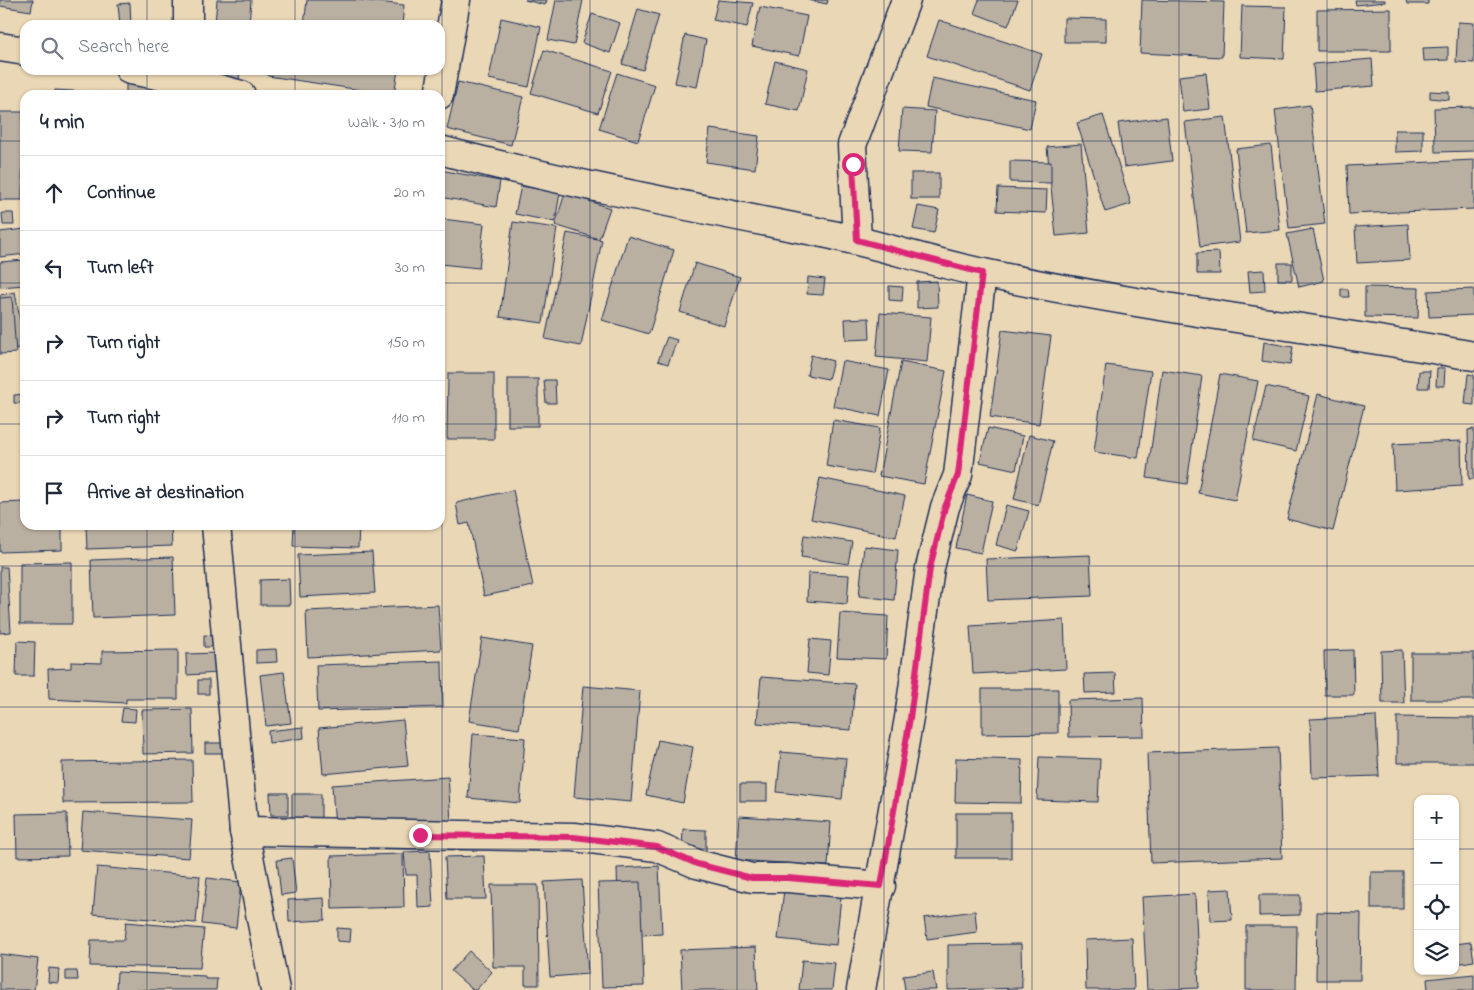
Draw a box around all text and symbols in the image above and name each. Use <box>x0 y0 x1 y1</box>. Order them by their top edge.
search box <box>20 20 445 75</box>
icon: search <box>38 34 66 62</box>
text: Search here <box>78 34 169 61</box>
text: 4 min <box>40 108 84 138</box>
text: Walk · 310 m <box>348 111 425 135</box>
route start <box>842 153 865 176</box>
icon: ahead <box>40 179 68 207</box>
text: Continue <box>87 180 155 207</box>
text: 20 m <box>394 181 425 205</box>
icon: left <box>40 254 68 282</box>
text: Turn left <box>87 255 154 282</box>
text: 30 m <box>395 256 425 280</box>
icon: right <box>40 329 68 357</box>
text: Turn right <box>87 330 160 357</box>
text: 150 m <box>387 331 425 355</box>
icon: right <box>40 404 68 432</box>
text: Turn right <box>87 405 160 432</box>
text: 110 m <box>391 406 425 430</box>
icon: arrive <box>40 479 68 507</box>
text: Arrive at destination <box>87 480 244 507</box>
map controls <box>1414 795 1459 975</box>
button: + <box>1414 795 1459 840</box>
route end <box>409 824 432 847</box>
button: − <box>1414 840 1459 885</box>
button: locate <box>1414 885 1459 930</box>
button: layers <box>1414 930 1459 975</box>

